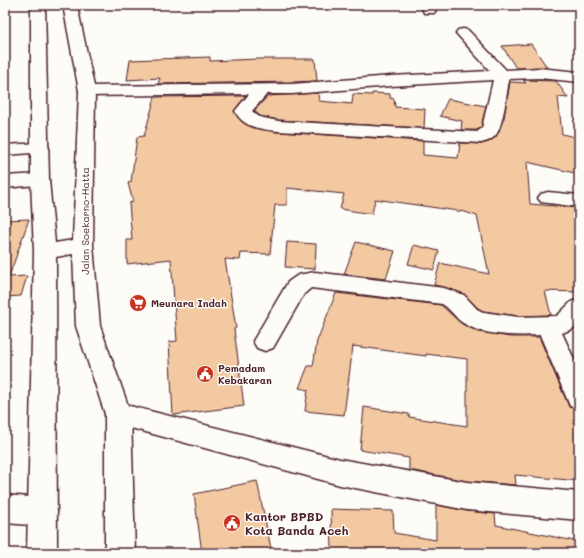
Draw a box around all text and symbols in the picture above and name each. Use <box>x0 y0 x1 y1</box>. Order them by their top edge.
street label: Jalan Soekarno-Hatta <box>78 167 92 275</box>
supermarket icon: Meunara Indah <box>128 293 148 313</box>
place label: Meunara Indah <box>151 296 227 310</box>
place label: Pemadam Kebakaran <box>218 361 272 387</box>
public building icon: Pemadam Kebakaran <box>195 364 215 384</box>
place label: Kantor BPBD Kota Banda Aceh <box>245 508 349 538</box>
public building icon: Kantor BPBD Kota Banda Aceh <box>222 513 242 533</box>

